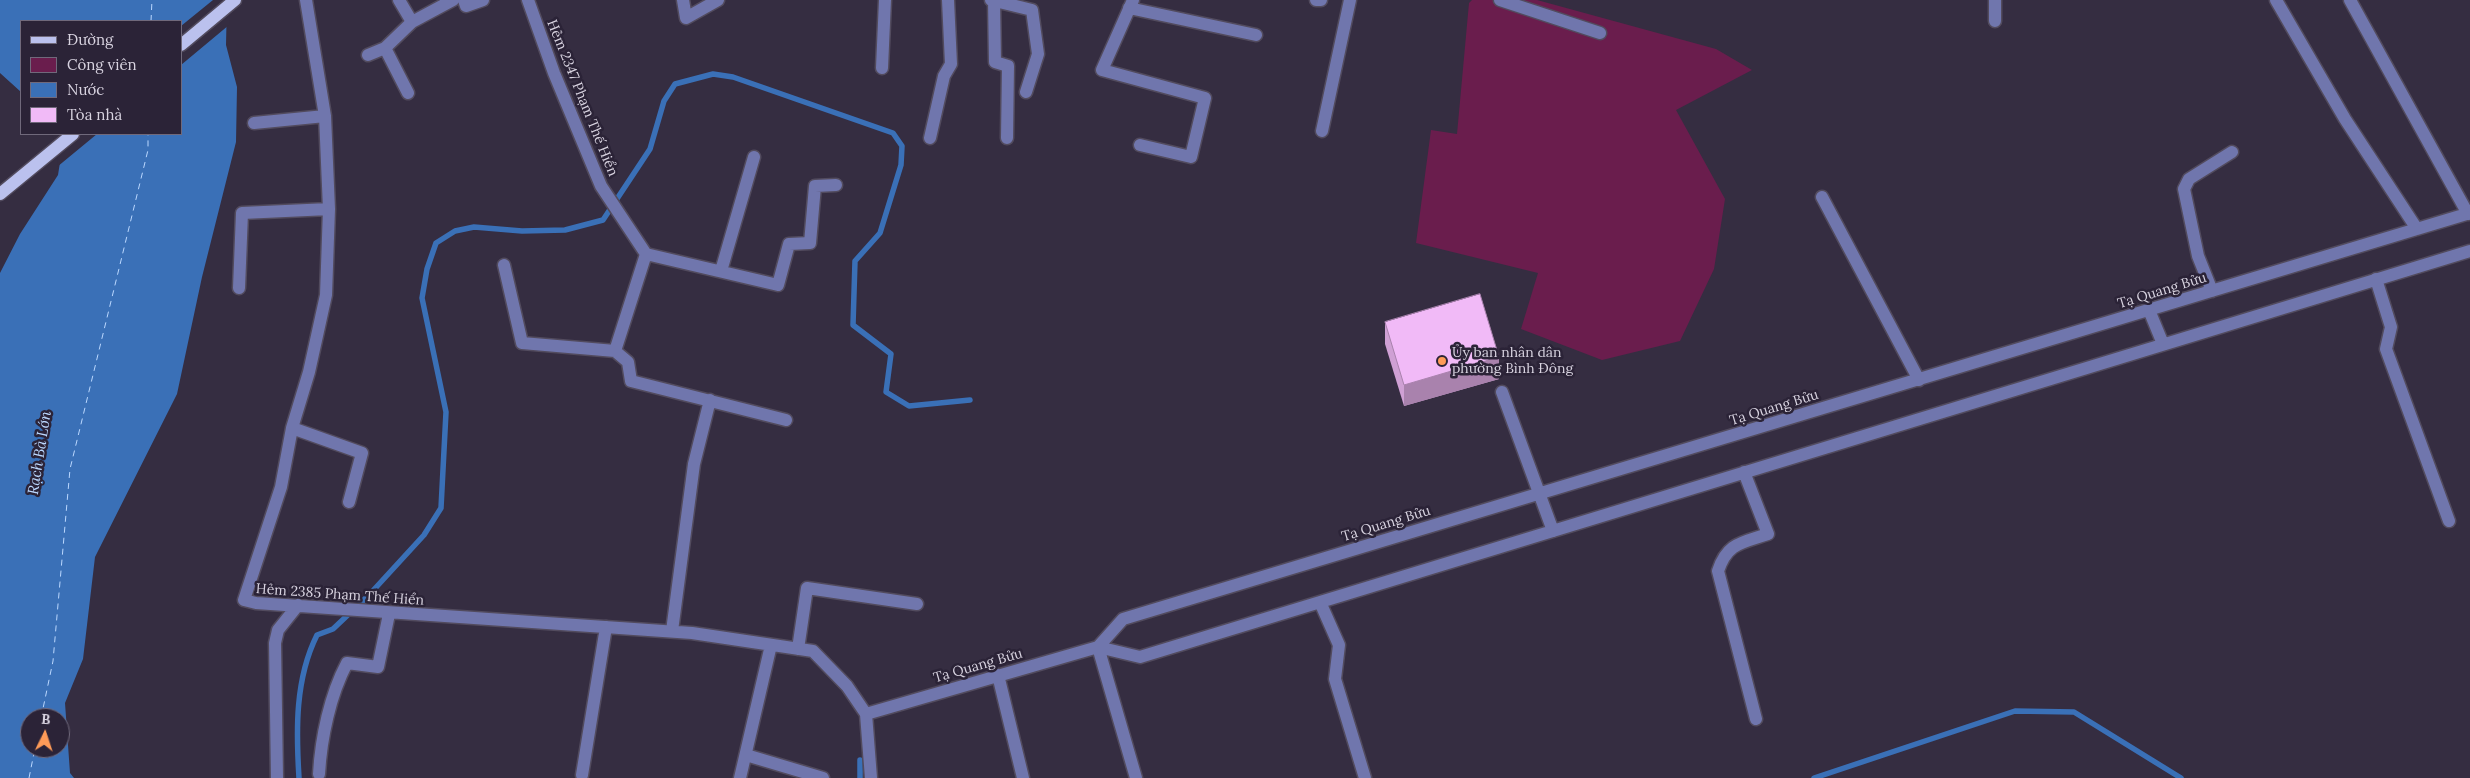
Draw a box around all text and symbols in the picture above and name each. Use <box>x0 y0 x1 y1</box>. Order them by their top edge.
street label: Hẻm 2347 Phạm Thế Hiển <box>543 17 621 179</box>
legend <box>20 20 182 135</box>
text: Đường <box>67 30 113 49</box>
text: Công viên <box>67 55 137 74</box>
text: Nước <box>67 80 104 99</box>
text: Tòa nhà <box>67 105 122 124</box>
street label: Tạ Quang Bửu <box>2116 270 2208 312</box>
place label: Ủy ban nhân dân phường Bình Đông <box>1452 345 1573 378</box>
marker: Ủy ban nhân dân phường Bình Đông <box>1436 355 1448 367</box>
street label: Tạ Quang Bửu <box>1728 387 1820 429</box>
water label: Rạch Bà Lớn <box>25 410 55 496</box>
street label: Tạ Quang Bửu <box>1340 503 1432 545</box>
street label: Hẻm 2385 Phạm Thế Hiển <box>255 581 425 609</box>
street label: Tạ Quang Bửu <box>931 645 1025 687</box>
north arrow <box>20 708 70 758</box>
text: B <box>41 710 51 728</box>

